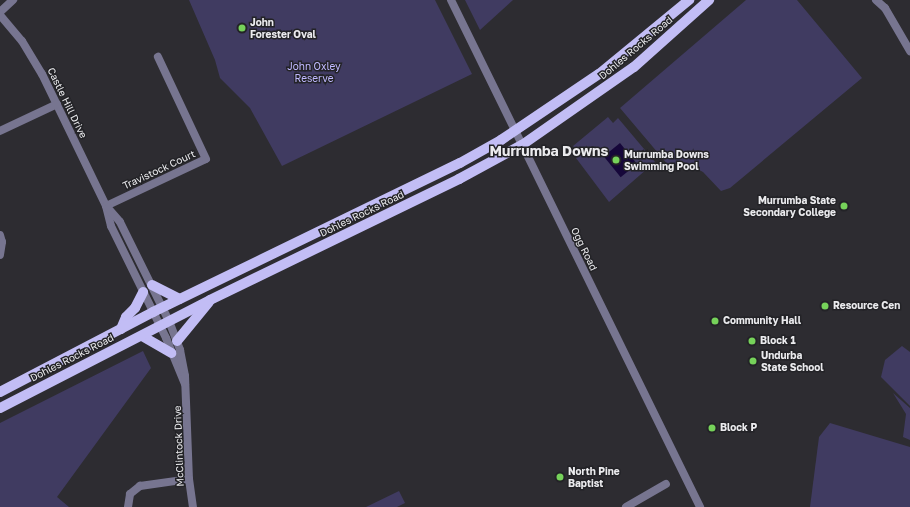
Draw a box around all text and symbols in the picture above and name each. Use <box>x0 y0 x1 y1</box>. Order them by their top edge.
street label: Dohles Rocks Road <box>597 14 675 82</box>
place label: John Forester Oval <box>250 16 316 40</box>
marker: John Forester Oval <box>237 23 247 33</box>
park label: John Oxley Reserve <box>287 60 341 84</box>
street label: Castle Hill Drive <box>45 66 89 140</box>
district label: Murrumba Downs <box>490 143 608 159</box>
street label: Travistock Court <box>121 148 197 192</box>
place label: Murrumba Downs Swimming Pool <box>624 148 709 172</box>
marker: Murrumba Downs Swimming Pool <box>611 155 621 165</box>
street label: Dohles Rocks Road <box>318 188 406 240</box>
place label: Murrumba State Secondary College <box>743 194 836 218</box>
marker: Murrumba State Secondary College <box>839 201 849 211</box>
street label: Ogg Road <box>568 225 600 273</box>
place label: Resource Cen <box>833 300 900 312</box>
marker: Resource Cen <box>820 301 830 311</box>
place label: Community Hall <box>723 315 801 327</box>
marker: Community Hall <box>710 316 720 326</box>
street label: Dohles Rocks Road <box>28 332 116 384</box>
place label: Block 1 <box>760 335 796 347</box>
marker: Block 1 <box>747 336 757 346</box>
place label: Undurba State School <box>761 349 824 372</box>
marker: Undurba State School <box>748 356 758 366</box>
street label: McClintock Drive <box>172 405 186 487</box>
place label: Block P <box>720 422 757 434</box>
marker: Block P <box>707 423 717 433</box>
place label: North Pine Baptist <box>568 465 620 488</box>
marker: North Pine Baptist <box>555 472 565 482</box>

